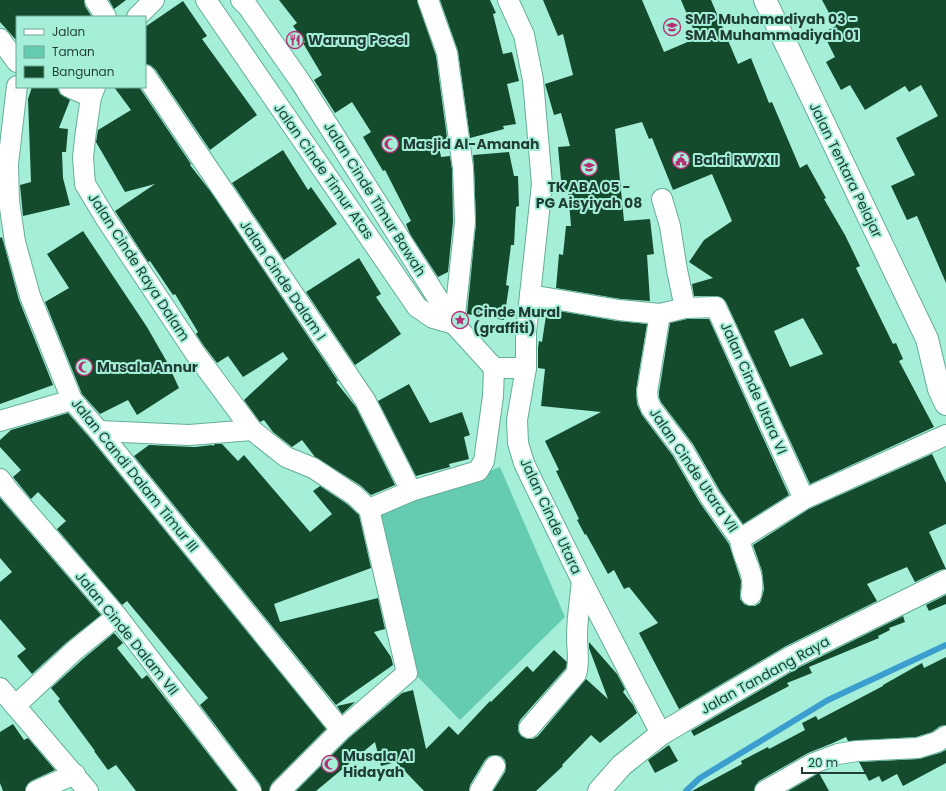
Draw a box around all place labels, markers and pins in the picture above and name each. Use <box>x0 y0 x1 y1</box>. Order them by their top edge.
place label: SMP Muhamadiyah 03 - SMA Muhammadiyah 01 <box>685 9 859 45</box>
school or university icon: SMP Muhamadiyah 03 - SMA Muhammadiyah 01 <box>662 17 682 37</box>
restaurant icon: Warung Pecel <box>285 30 305 50</box>
place label: Warung Pecel <box>308 30 408 50</box>
mosque icon: Masjid Al-Amanah <box>380 134 400 154</box>
place label: Masjid Al-Amanah <box>403 134 540 154</box>
public building icon: Balai RW XII <box>671 150 691 170</box>
place label: Balai RW XII <box>694 150 779 170</box>
school or university icon: TK ABA 05 - PG Aisyiyah 08 <box>579 157 599 177</box>
place label: TK ABA 05 - PG Aisyiyah 08 <box>536 177 642 213</box>
place label: Cinde Mural (graffiti) <box>473 302 560 338</box>
place icon: Cinde Mural (graffiti) <box>450 310 470 330</box>
mosque icon: Musala Annur <box>74 357 94 377</box>
place label: Musala Annur <box>97 357 198 377</box>
place label: Musala Al Hidayah <box>343 746 414 782</box>
mosque icon: Musala Al Hidayah <box>320 754 340 774</box>

